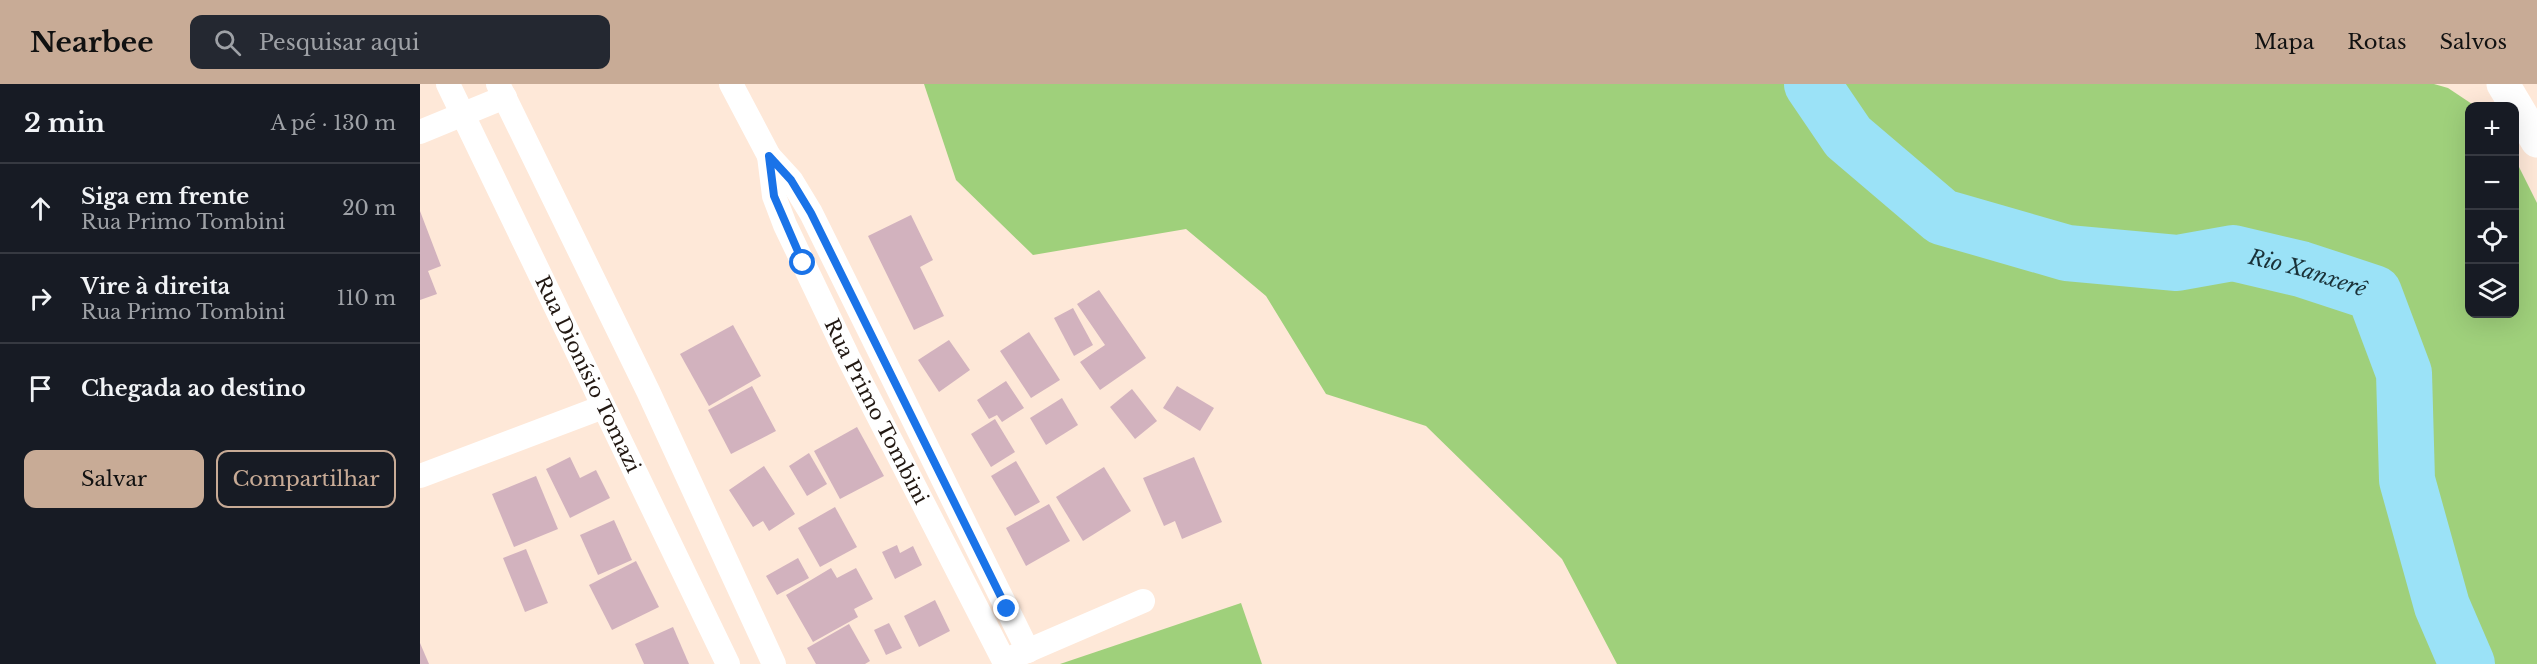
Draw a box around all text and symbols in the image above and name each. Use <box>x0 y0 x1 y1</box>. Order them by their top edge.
search box <box>190 15 610 69</box>
text: Nearbee <box>30 25 154 60</box>
icon: search <box>211 26 244 59</box>
text: Pesquisar aqui <box>259 29 420 56</box>
text: Mapa <box>2254 29 2314 55</box>
text: Rotas <box>2347 29 2407 55</box>
text: Salvos <box>2440 29 2507 55</box>
map controls <box>2465 102 2519 318</box>
button: + <box>2465 102 2519 156</box>
text: 2 min <box>24 107 105 139</box>
text: A pé · 130 m <box>271 111 396 135</box>
button: − <box>2465 156 2519 210</box>
text: Siga em frente <box>81 183 249 210</box>
icon: ahead <box>24 192 57 225</box>
text: 20 m <box>342 196 396 220</box>
text: Rua Primo Tombini <box>81 210 285 234</box>
button: locate <box>2465 210 2519 264</box>
water label: Rio Xanxerê <box>2245 244 2371 303</box>
route start <box>789 249 815 275</box>
button: layers <box>2465 264 2519 318</box>
street label: Rua Dionísio Tomazi <box>530 272 646 476</box>
text: Vire à direita <box>81 273 230 300</box>
icon: right <box>24 282 57 315</box>
text: 110 m <box>337 286 396 310</box>
text: Rua Primo Tombini <box>81 300 285 324</box>
street label: Rua Primo Tombini <box>820 315 933 508</box>
icon: arrive <box>24 372 57 405</box>
text: Chegada ao destino <box>81 375 306 402</box>
button: Salvar <box>24 450 204 508</box>
button: Compartilhar <box>216 450 396 508</box>
route end <box>993 595 1019 621</box>

